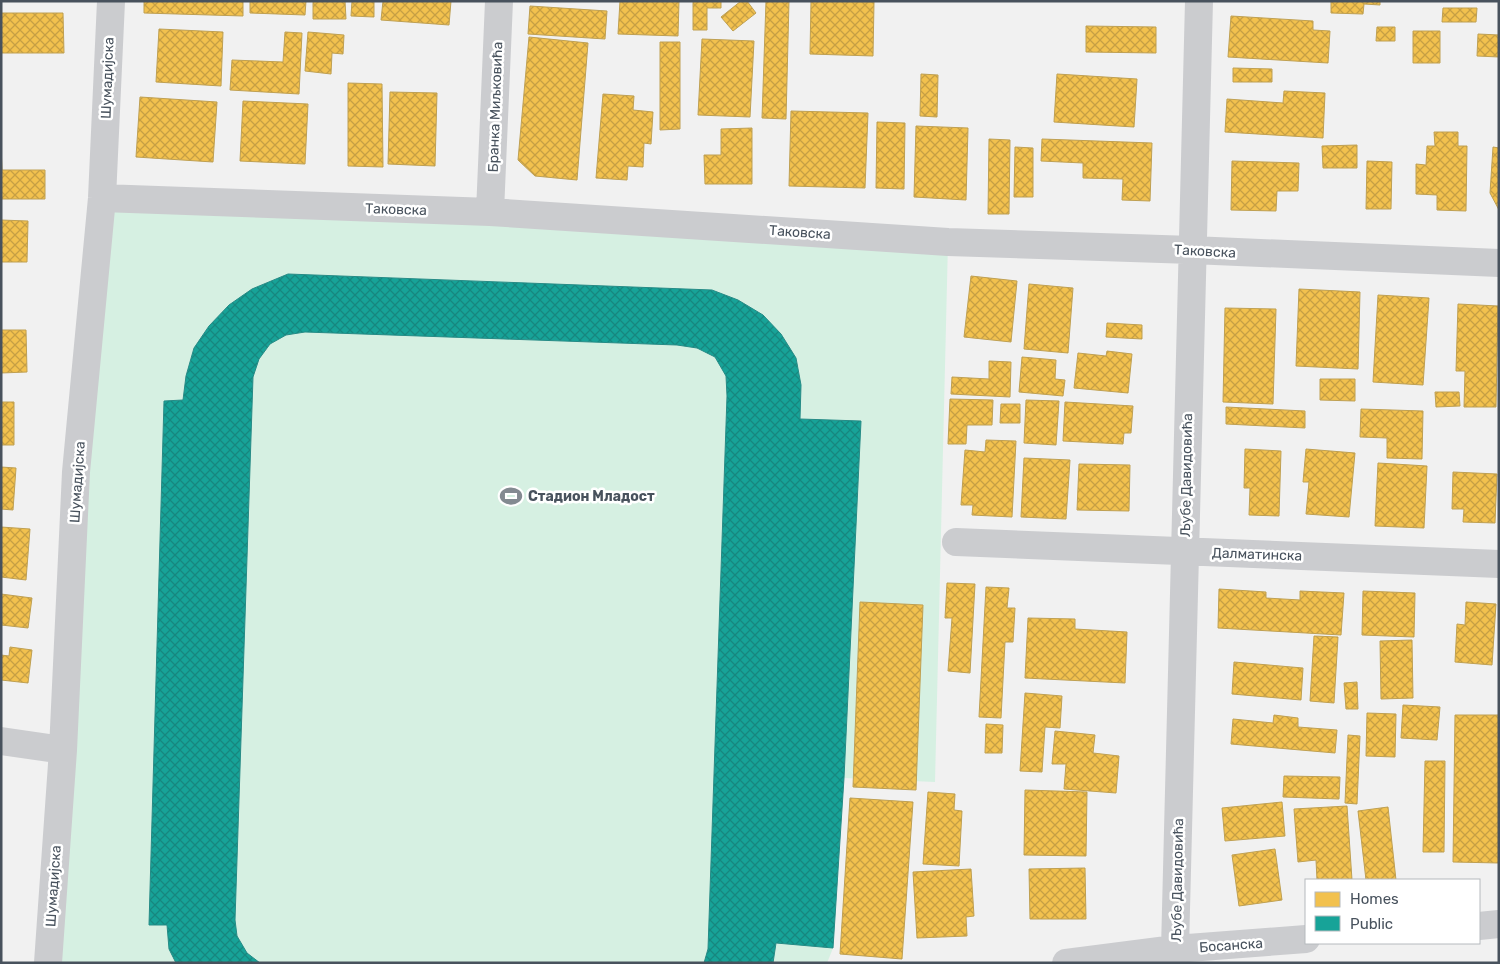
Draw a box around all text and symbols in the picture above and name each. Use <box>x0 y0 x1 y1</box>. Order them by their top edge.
street label: Шумадијска <box>98 37 117 119</box>
street label: Бранка Миљковића <box>485 41 506 173</box>
street label: Таковска <box>365 200 427 219</box>
street label: Таковска <box>769 222 831 243</box>
street label: Таковска <box>1174 241 1236 262</box>
street label: Љубе Давидовића <box>1177 413 1196 537</box>
street label: Шумадијска <box>66 441 89 523</box>
sports icon: Стадион Младост <box>498 483 524 509</box>
place label: Стадион Младост <box>528 488 655 505</box>
street label: Далматинска <box>1212 544 1302 565</box>
street label: Љубе Давидовића <box>1168 818 1187 942</box>
street label: Шумадијска <box>42 845 65 927</box>
legend <box>1305 879 1480 944</box>
text: Homes <box>1350 890 1399 908</box>
text: Public <box>1350 915 1393 933</box>
street label: Босанска <box>1199 935 1264 956</box>

